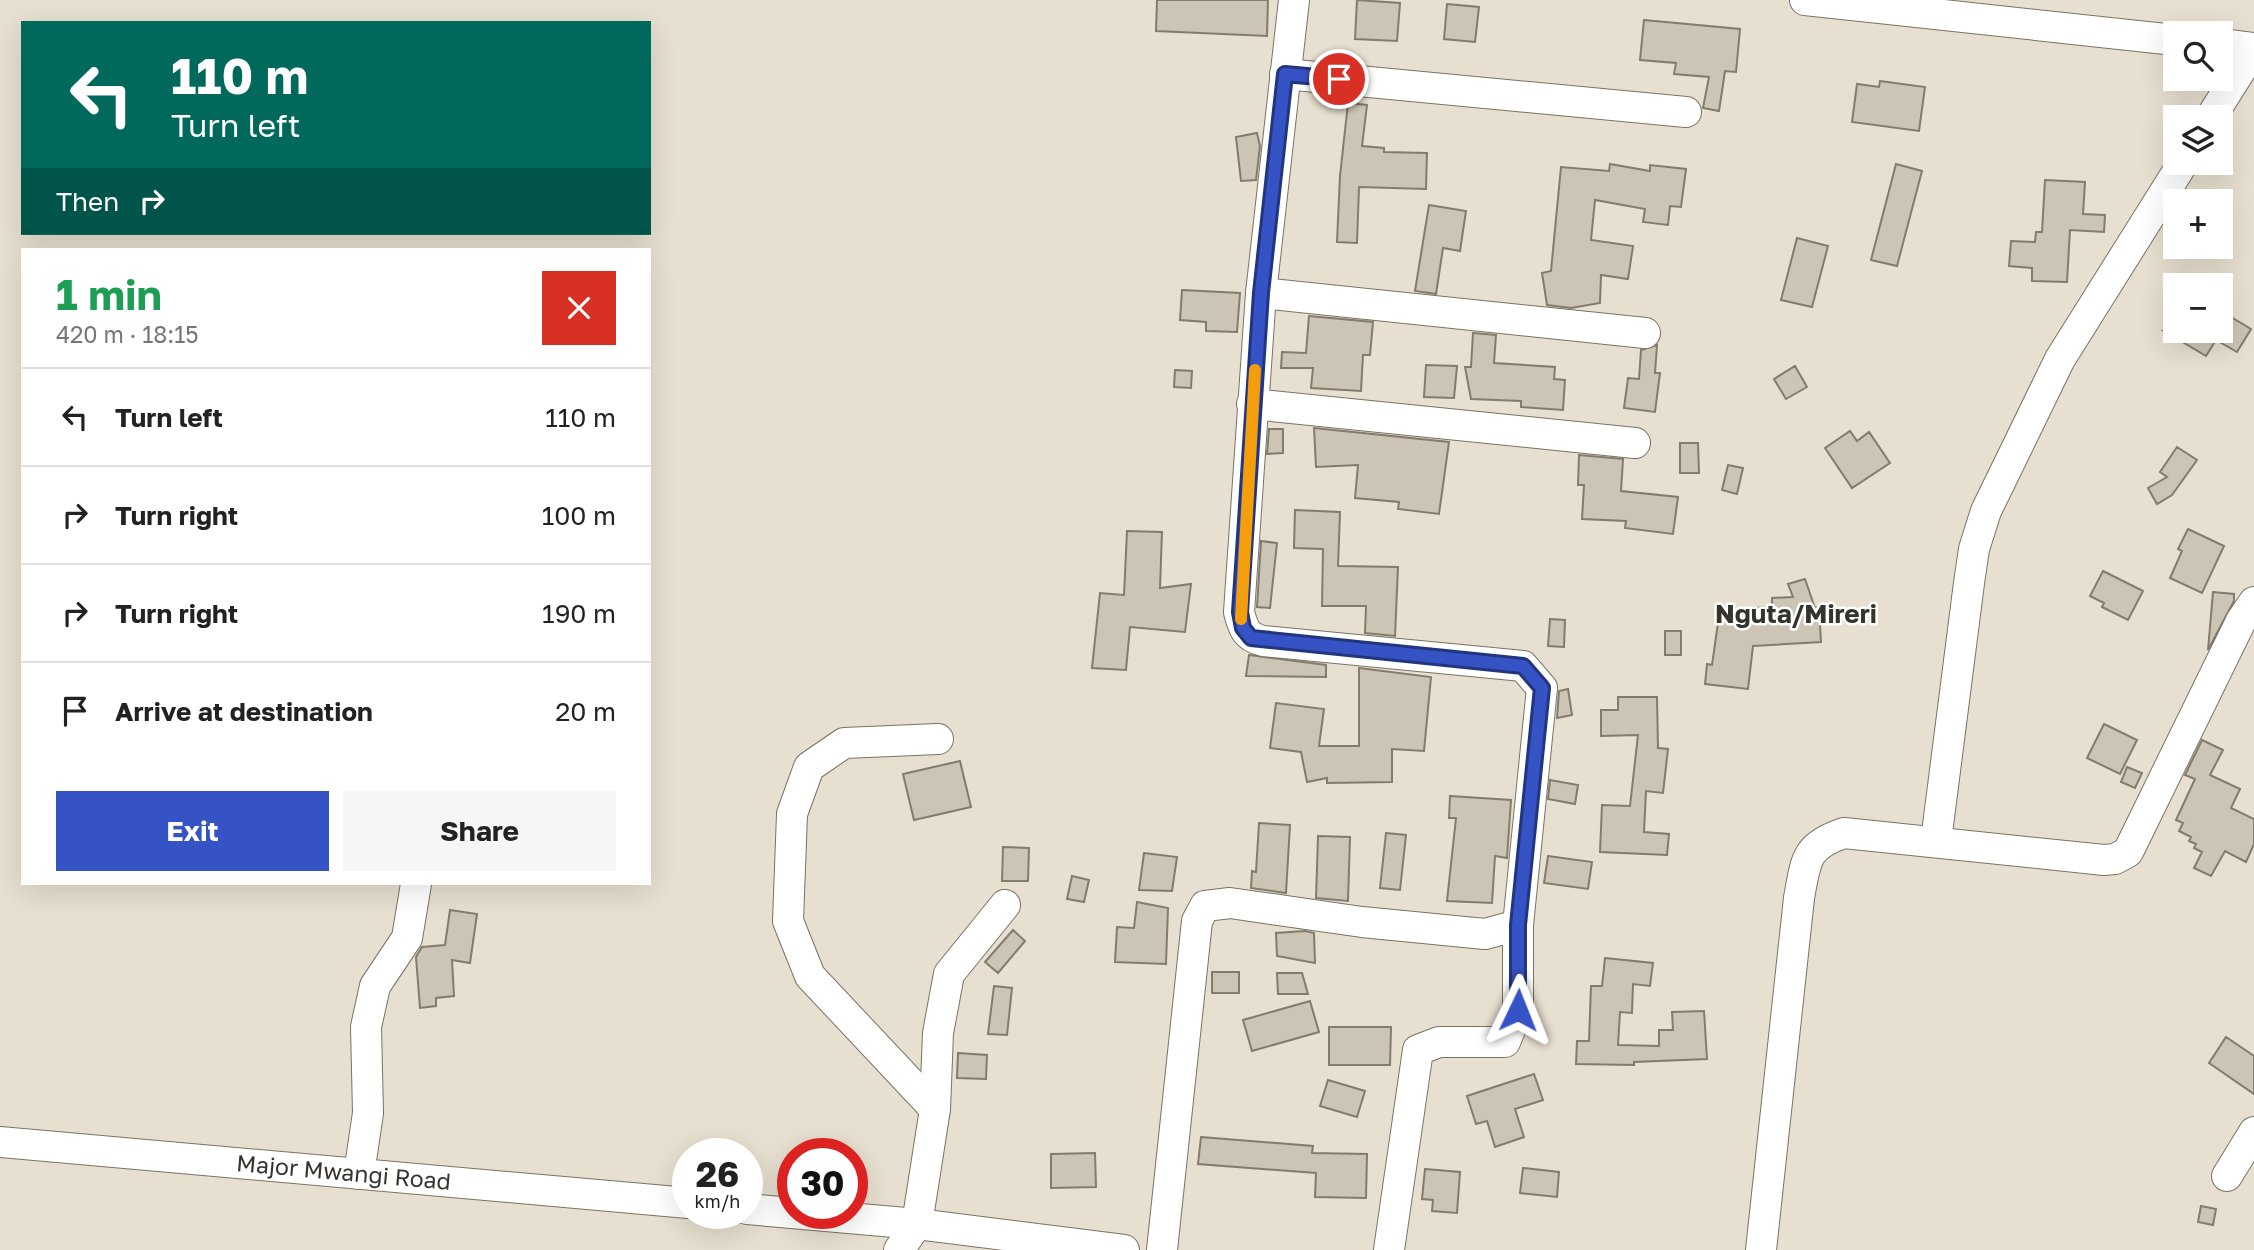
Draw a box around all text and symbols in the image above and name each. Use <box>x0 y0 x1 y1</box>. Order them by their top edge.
map controls <box>2163 21 2233 343</box>
button: search <box>2163 21 2233 91</box>
text: 110 m <box>171 46 308 105</box>
icon: left <box>56 49 147 140</box>
pin <box>1309 49 1369 109</box>
icon: arrive <box>1320 60 1358 98</box>
button: layers <box>2163 105 2233 175</box>
text: Turn left <box>171 106 300 144</box>
icon: right <box>133 182 171 220</box>
text: Then <box>56 186 119 217</box>
button: + <box>2163 189 2233 259</box>
text: 1 min <box>56 269 162 319</box>
button: close <box>542 271 616 345</box>
button: − <box>2163 273 2233 343</box>
text: 420 m · 18:15 <box>56 320 199 348</box>
icon: left <box>56 398 94 436</box>
text: Turn left <box>115 402 223 433</box>
text: 110 m <box>545 402 616 433</box>
icon: right <box>56 496 94 534</box>
text: Turn right <box>115 500 238 531</box>
text: 100 m <box>542 500 616 531</box>
icon: right <box>56 594 94 632</box>
text: Turn right <box>115 598 238 629</box>
text: 190 m <box>542 598 616 629</box>
district label: Nguta/Mireri <box>1715 598 1877 629</box>
icon: arrive <box>56 692 94 730</box>
text: Arrive at destination <box>115 696 373 727</box>
text: 20 m <box>555 696 616 727</box>
button: Exit <box>56 791 329 871</box>
button: Share <box>343 791 616 871</box>
position arrow <box>1481 973 1555 1047</box>
speed limit sign: 30 <box>777 1138 868 1229</box>
street label: Major Mwangi Road <box>235 1148 452 1195</box>
text: 26 <box>696 1153 739 1195</box>
text: km/h <box>695 1190 740 1212</box>

